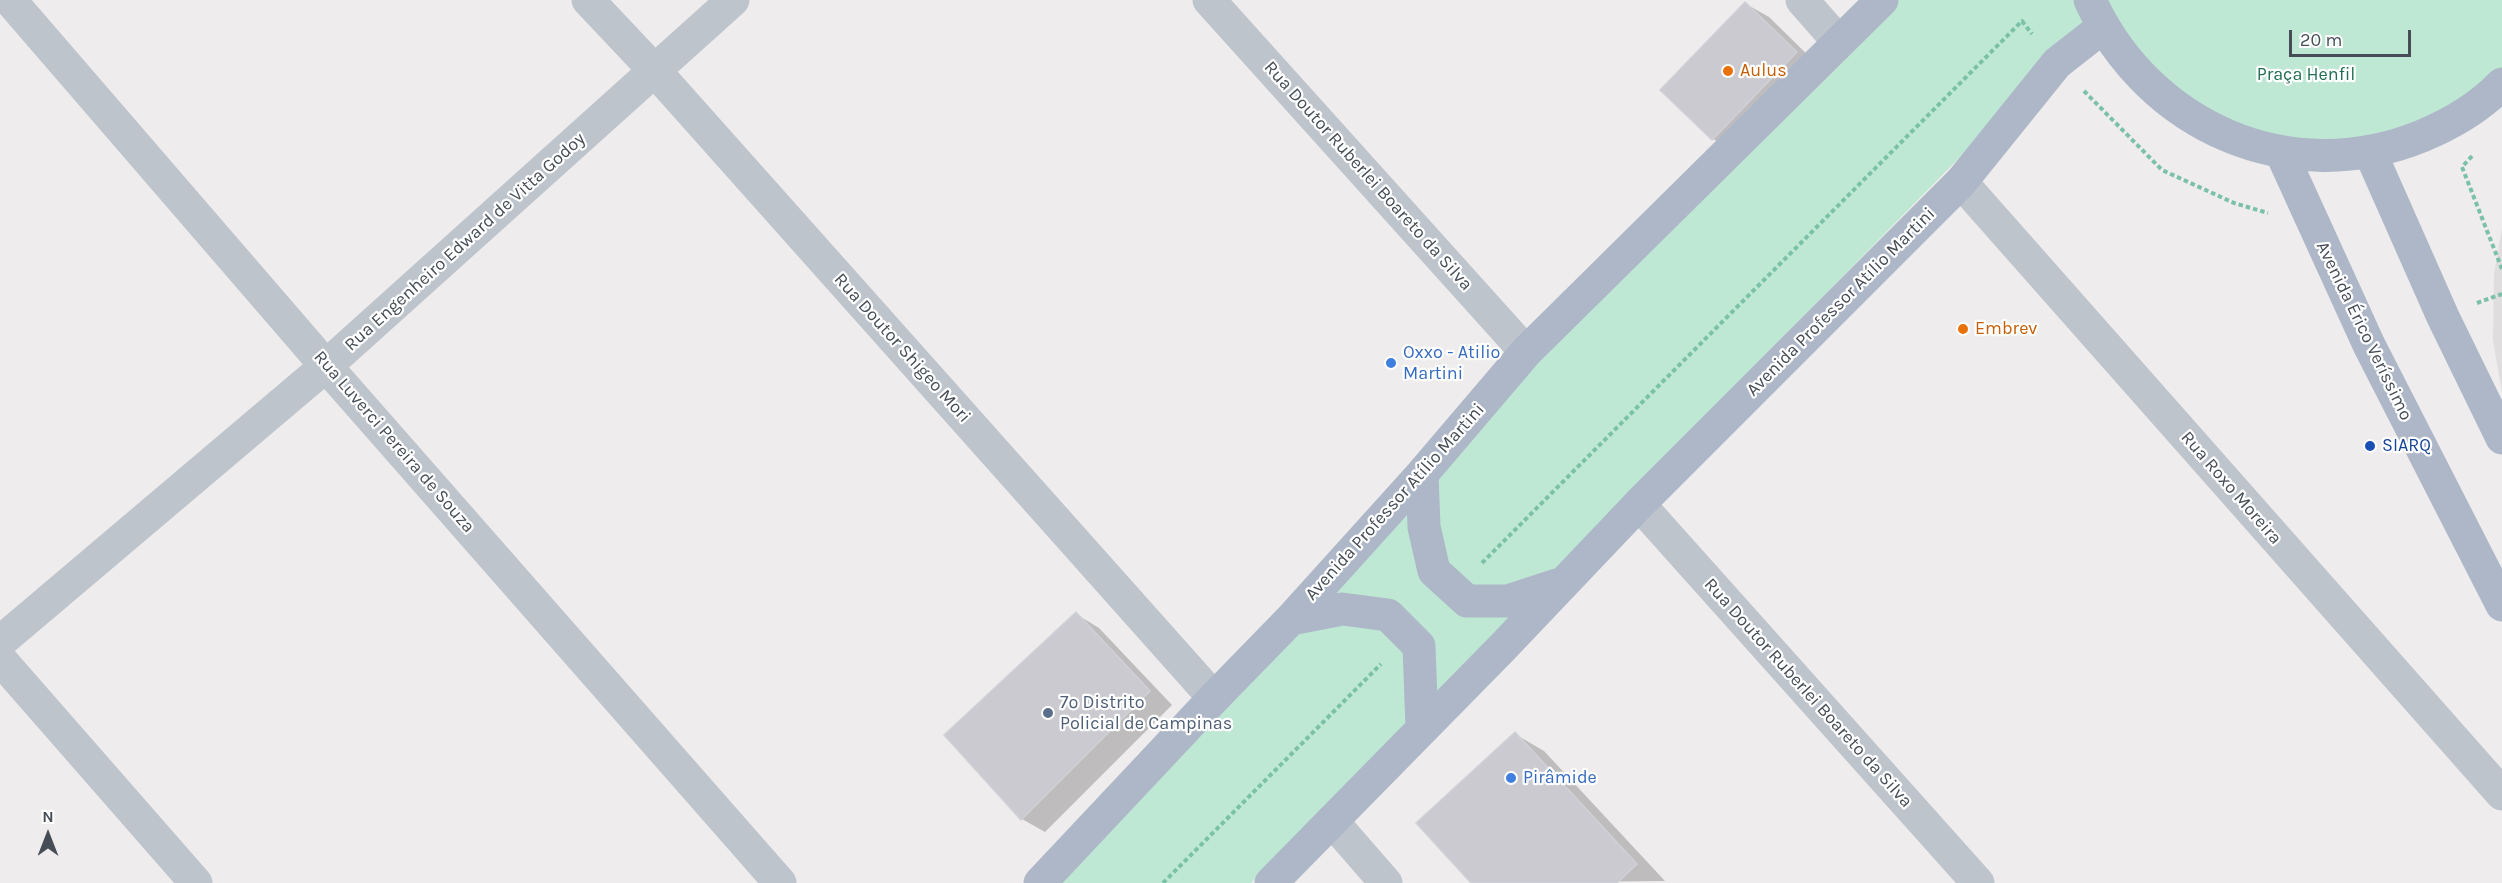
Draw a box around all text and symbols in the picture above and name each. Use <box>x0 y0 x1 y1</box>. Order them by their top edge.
scale bar <box>2292 18 2414 56</box>
text: 20 m <box>2300 29 2342 51</box>
street label: Rua Doutor Ruberlei Boareto da Silva <box>1259 57 1477 295</box>
place label: Aulus <box>1740 60 1787 82</box>
marker: Aulus <box>1721 64 1735 78</box>
park label: Praça Henfil <box>2257 64 2355 86</box>
street label: Rua Engenheiro Edward de Vitta Godoy <box>340 128 590 356</box>
street label: Avenida Professor Atílio Martini <box>1742 203 1940 401</box>
street label: Avenida Érico Veríssimo <box>2311 238 2417 424</box>
street label: Rua Doutor Shigeo Mori <box>829 269 975 427</box>
place label: Embrev <box>1975 318 2037 340</box>
marker: Embrev <box>1956 322 1970 336</box>
place label: Oxxo - Atilio Martini <box>1403 342 1500 385</box>
street label: Rua Luverci Pereira de Souza <box>309 346 479 538</box>
marker: Oxxo - Atilio Martini <box>1384 356 1398 370</box>
street label: Avenida Professor Atílio Martini <box>1301 399 1489 605</box>
street label: Rua Roxo Moreira <box>2176 427 2286 549</box>
place label: SIARQ <box>2382 435 2431 457</box>
marker: SIARQ <box>2363 439 2377 453</box>
street label: Rua Doutor Ruberlei Boareto da Silva <box>1699 574 1917 812</box>
place label: 7º Distrito Policial de Campinas <box>1060 692 1232 734</box>
marker: 7º Distrito Policial de Campinas <box>1041 706 1055 720</box>
place label: Pirâmide <box>1523 767 1597 789</box>
marker: Pirâmide <box>1504 771 1518 785</box>
north arrow <box>18 805 78 865</box>
text: N <box>42 807 54 826</box>

